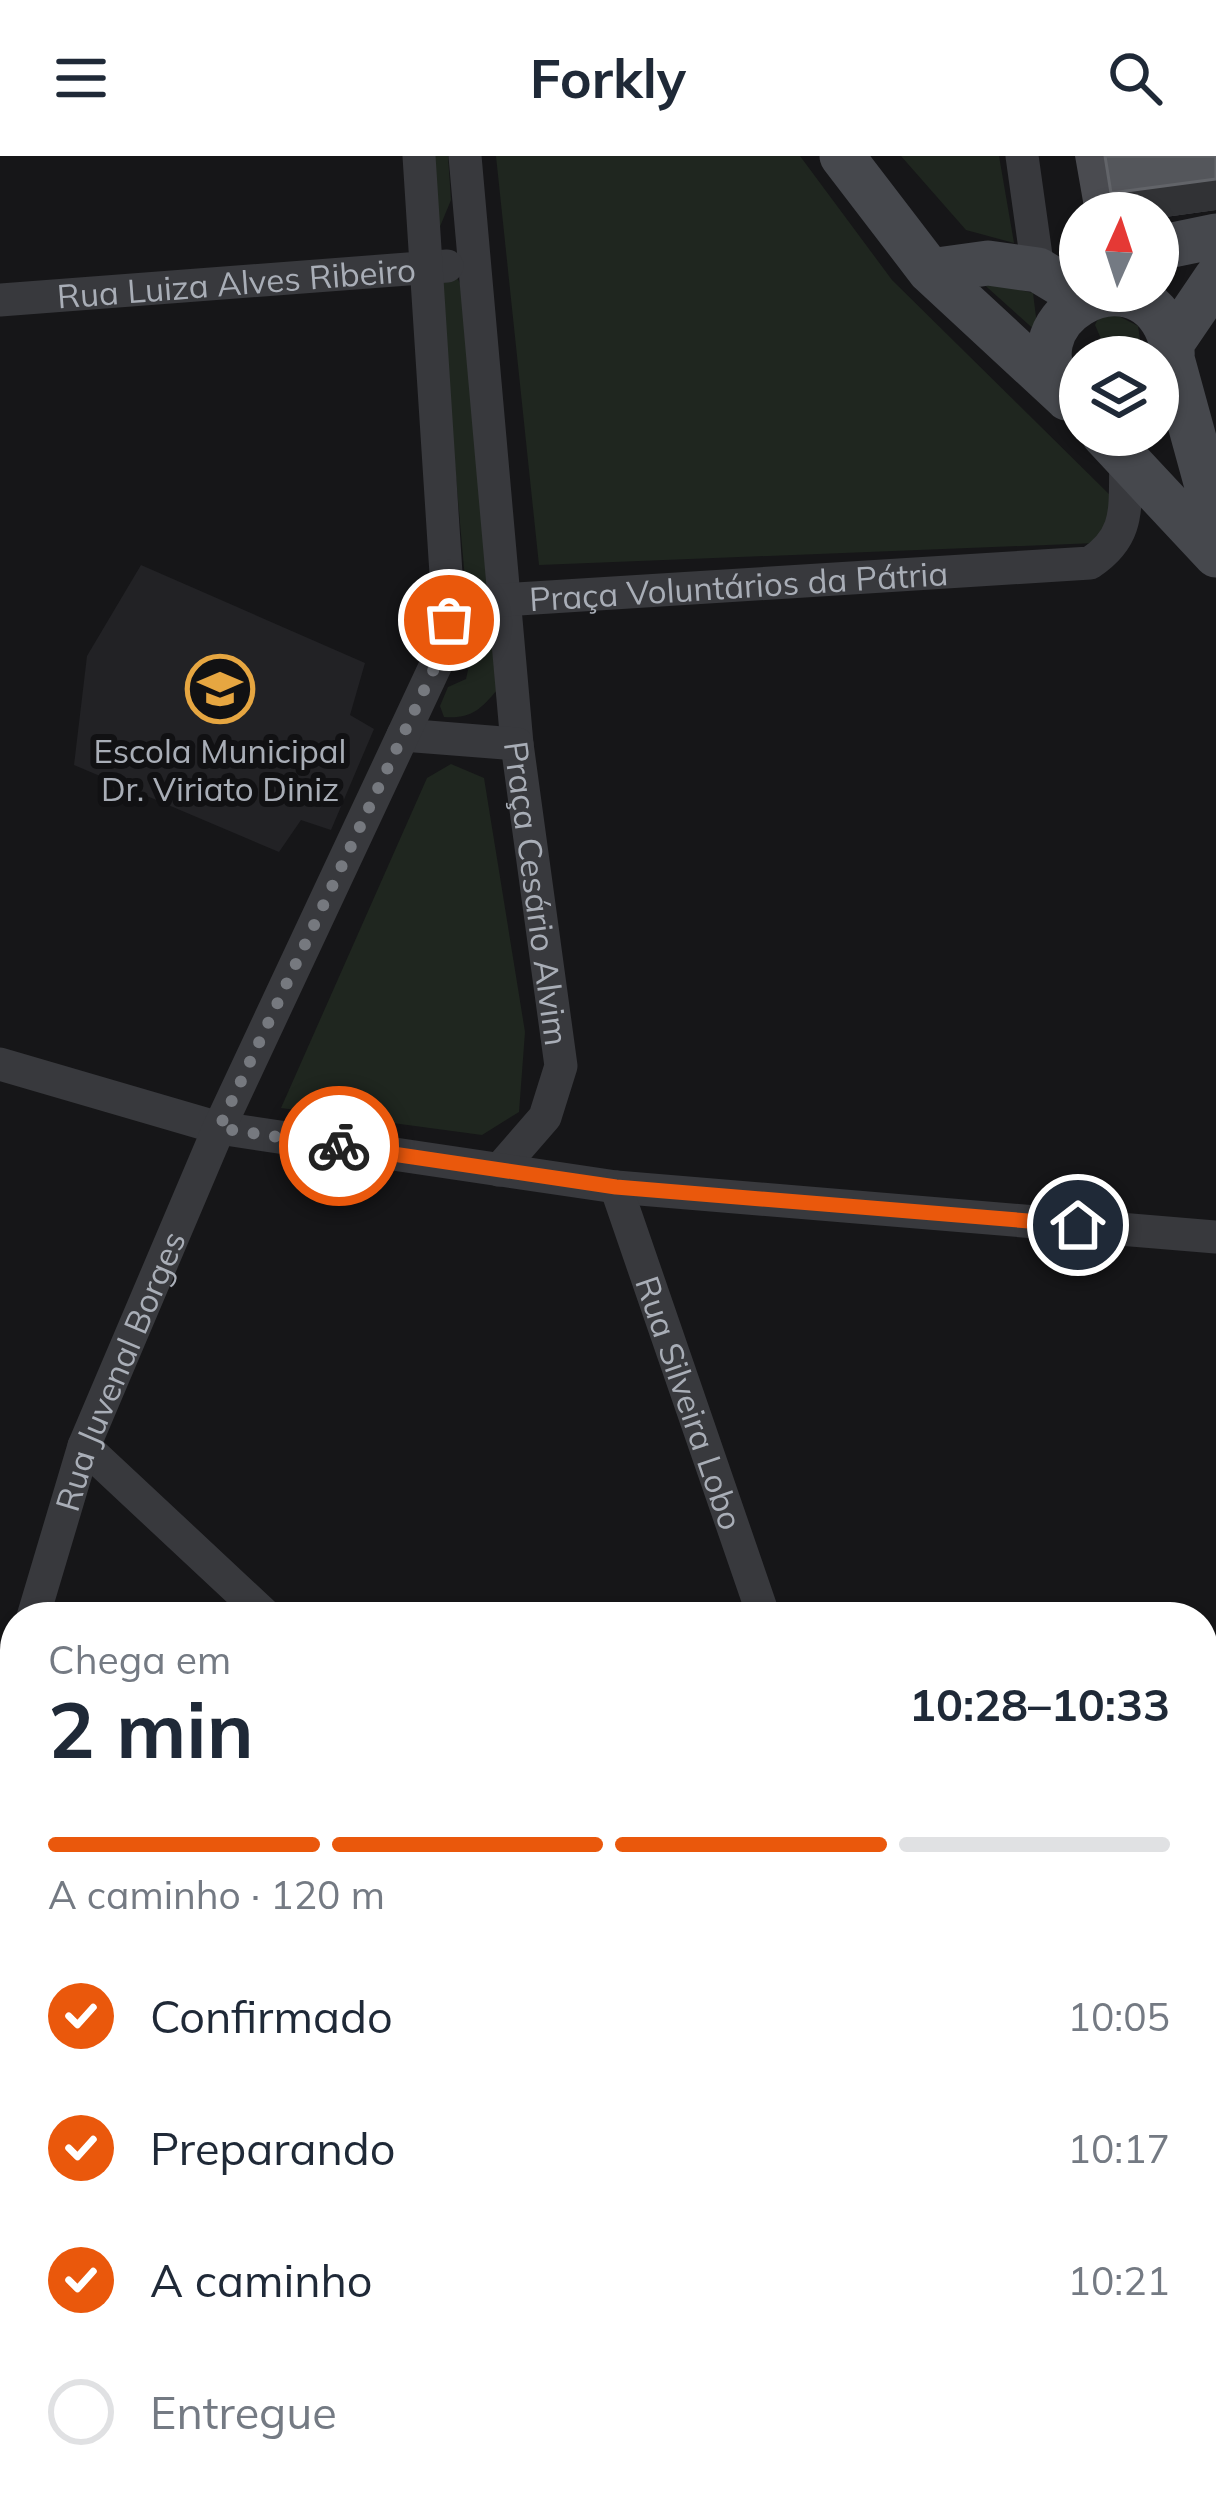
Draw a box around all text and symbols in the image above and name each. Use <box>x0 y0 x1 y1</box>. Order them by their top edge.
text: Forkly <box>530 44 686 112</box>
icon: menu <box>48 45 114 111</box>
icon: search <box>1102 45 1168 111</box>
north arrow <box>1059 192 1179 312</box>
map controls <box>1059 192 1179 456</box>
street label: Rua Luiza Alves Ribeiro <box>55 248 417 316</box>
button: layers <box>1059 336 1179 456</box>
street label: Praça Voluntários da Pátria <box>528 551 949 619</box>
pin <box>398 569 500 671</box>
icon: bag <box>416 587 482 653</box>
school or university icon: Escola Municipal Dr. Viriato Diniz <box>185 654 255 724</box>
place label: Escola Municipal Dr. Viriato Diniz <box>94 730 346 809</box>
street label: Praça Cesário Alvim <box>496 739 578 1048</box>
courier <box>279 1086 399 1206</box>
icon: bike <box>306 1113 372 1179</box>
pin <box>1027 1174 1129 1276</box>
icon: home <box>1045 1192 1111 1258</box>
street label: Rua Juvenal Borges <box>45 1225 193 1516</box>
street label: Rua Silveira Lobo <box>628 1270 753 1535</box>
text: Chega em <box>48 1635 231 1684</box>
text: 10:28–10:33 <box>909 1676 1170 1732</box>
text: 2 min <box>48 1680 254 1778</box>
text: A caminho · 120 m <box>48 1870 385 1919</box>
icon: check <box>48 1983 114 2049</box>
text: Confirmado <box>150 1988 393 2044</box>
text: 10:05 <box>1068 1992 1170 2041</box>
icon: check <box>48 2115 114 2181</box>
text: Preparando <box>150 2120 396 2176</box>
text: 10:17 <box>1068 2124 1170 2173</box>
icon: check <box>48 2247 114 2313</box>
text: A caminho <box>150 2252 373 2308</box>
text: 10:21 <box>1068 2256 1170 2305</box>
text: Entregue <box>150 2384 337 2440</box>

